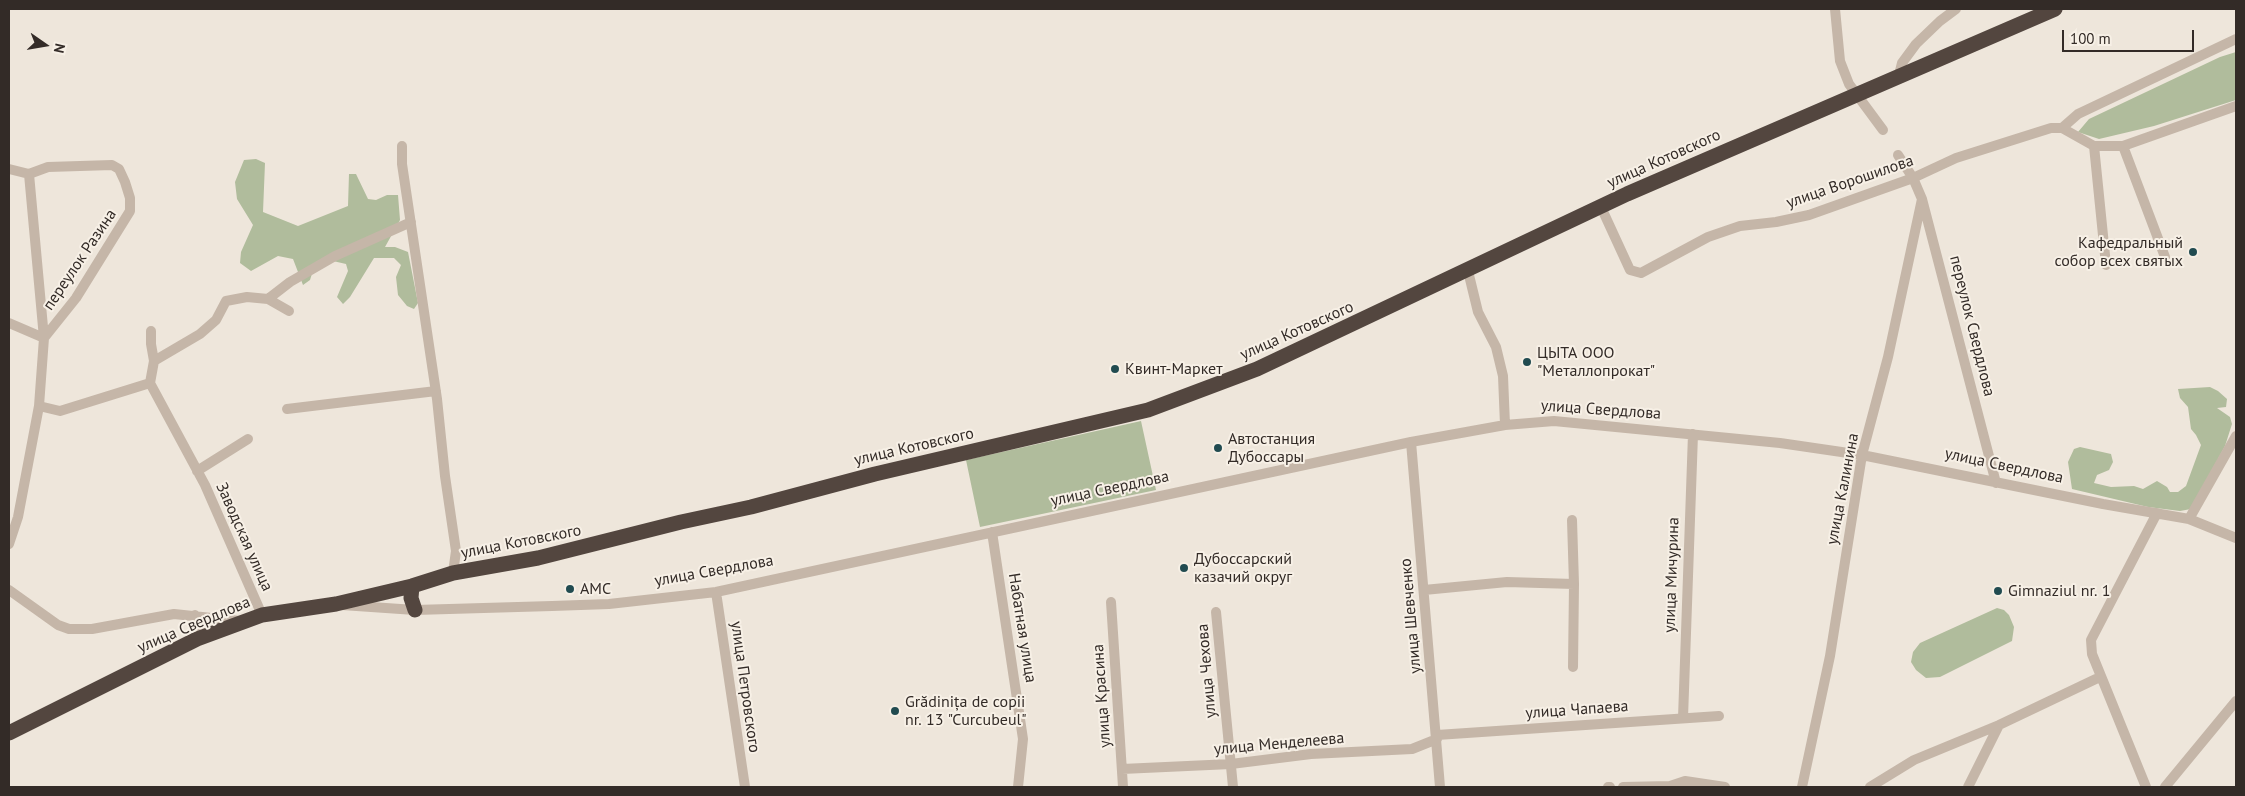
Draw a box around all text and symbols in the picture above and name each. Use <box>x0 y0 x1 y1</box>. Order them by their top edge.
north arrow <box>20 20 70 70</box>
scale bar <box>2065 20 2198 52</box>
text: 100 m <box>2070 29 2111 48</box>
text: N <box>50 42 69 55</box>
street label: улица Котовского <box>1604 125 1724 193</box>
street label: улица Ворошилова <box>1784 151 1916 213</box>
street label: переулок Разина <box>39 206 121 314</box>
place label: Кафедральный собор всех святых <box>2054 233 2183 271</box>
marker: Кафедральный собор всех святых <box>2187 246 2199 258</box>
street label: переулок Свердлова <box>1945 254 1999 398</box>
street label: улица Котовского <box>1237 297 1357 365</box>
place label: ЦЫТА ООО "Металлопрокат" <box>1537 343 1655 381</box>
marker: ЦЫТА ООО "Металлопрокат" <box>1521 356 1533 368</box>
place label: Квинт-Маркет <box>1125 359 1223 379</box>
marker: Квинт-Маркет <box>1109 363 1121 375</box>
street label: улица Свердлова <box>1540 396 1662 424</box>
street label: улица Котовского <box>852 424 976 470</box>
place label: Автостанция Дубоссары <box>1228 429 1315 467</box>
street label: улица Калинина <box>1823 431 1863 547</box>
marker: Автостанция Дубоссары <box>1212 442 1224 454</box>
street label: улица Свердлова <box>1943 444 2065 488</box>
street label: улица Свердлова <box>1049 467 1171 511</box>
street label: Заводская улица <box>211 480 277 594</box>
street label: улица Мичурина <box>1660 517 1684 633</box>
street label: улица Котовского <box>459 521 583 563</box>
place label: Дубоссарский казачий округ <box>1194 549 1292 587</box>
street label: улица Свердлова <box>653 551 775 591</box>
street label: улица Шевченко <box>1396 557 1426 675</box>
marker: Дубоссарский казачий округ <box>1178 562 1190 574</box>
street label: Набатная улица <box>1004 572 1040 684</box>
place label: AMC <box>580 579 611 599</box>
place label: Gimnaziul nr. 1 <box>2008 581 2110 601</box>
marker: AMC <box>564 583 576 595</box>
marker: Gimnaziul nr. 1 <box>1992 585 2004 597</box>
street label: улица Свердлова <box>135 593 253 657</box>
street label: улица Петровского <box>726 620 764 754</box>
street label: улица Чехова <box>1193 623 1221 719</box>
street label: улица Красина <box>1089 644 1115 748</box>
place label: Grădinița de copii nr. 13 "Curcubeul" <box>905 692 1027 730</box>
street label: улица Чапаева <box>1525 697 1629 723</box>
marker: Grădinița de copii nr. 13 "Curcubeul" <box>889 705 901 717</box>
street label: улица Менделеева <box>1213 729 1345 759</box>

